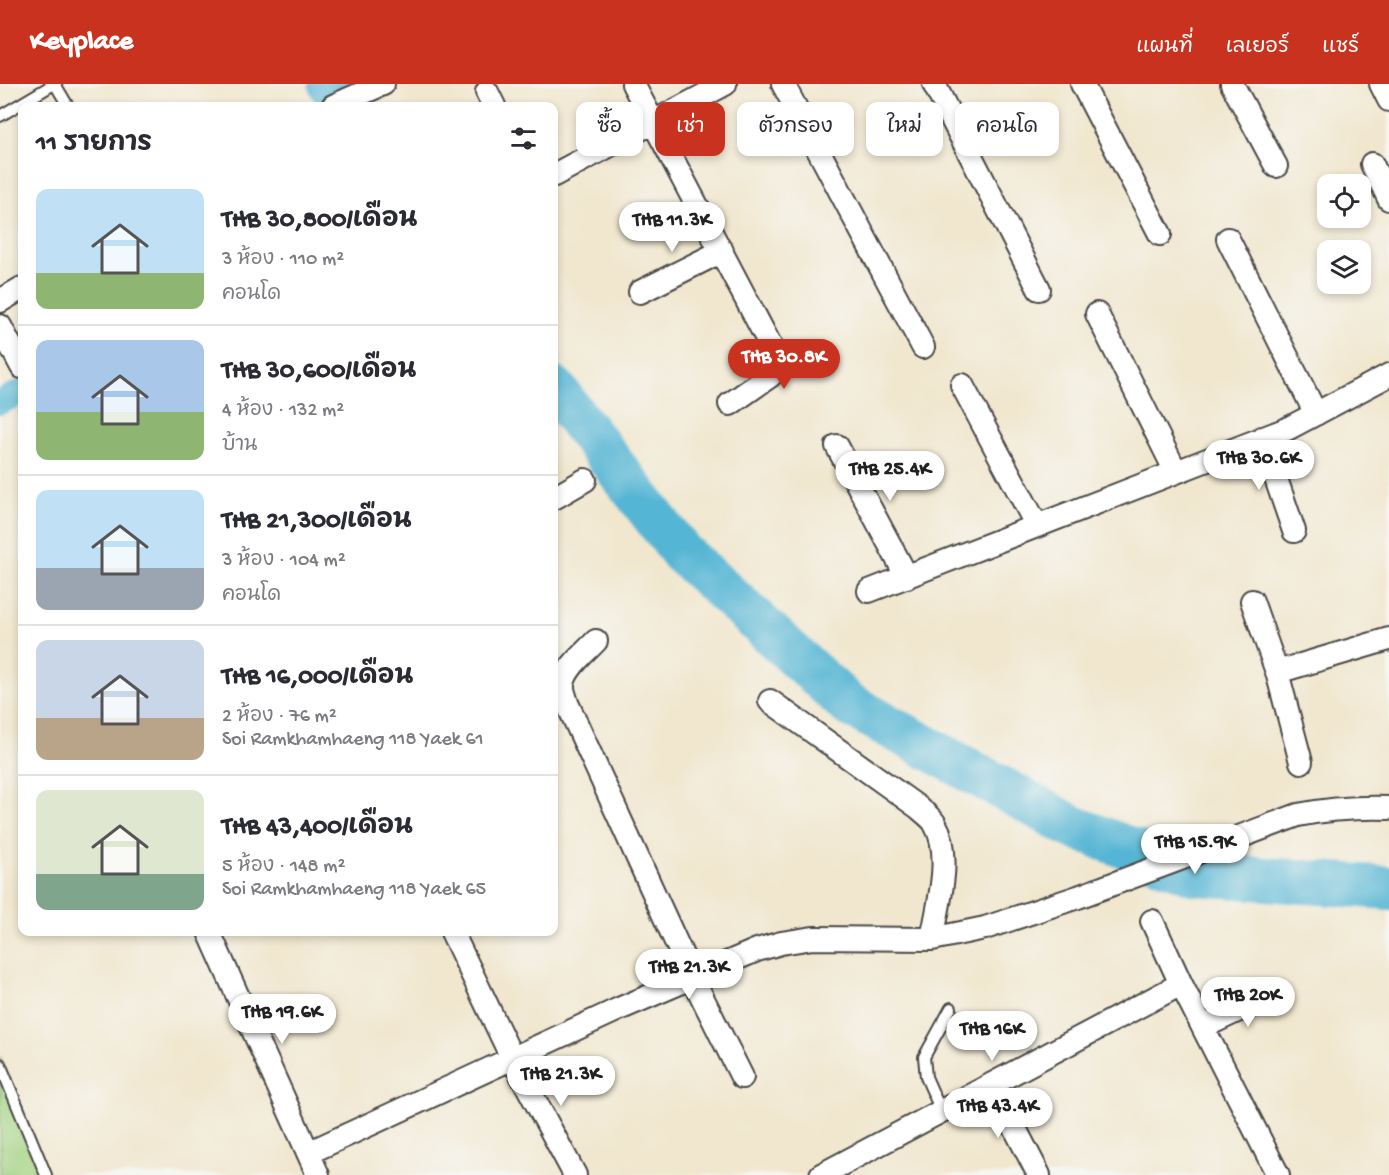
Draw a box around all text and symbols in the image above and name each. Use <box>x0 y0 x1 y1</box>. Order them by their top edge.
text: Keyplace <box>30 26 133 59</box>
text: แผนที่ <box>1136 36 1193 61</box>
text: เลเยอร์ <box>1226 36 1289 61</box>
text: แชร์ <box>1322 36 1359 61</box>
chip: ซื้อ <box>576 102 643 156</box>
chip: เช่า <box>655 102 725 156</box>
chip: ตัวกรอง <box>737 102 854 156</box>
chip: ใหม่ <box>866 102 943 156</box>
chip: คอนโด <box>955 102 1059 156</box>
icon: filters <box>507 122 540 155</box>
text: 11 รายการ <box>36 130 152 161</box>
map controls <box>1317 174 1371 294</box>
button: locate <box>1317 174 1371 228</box>
pin: THB 11.3K <box>603 202 741 253</box>
text: THB 30,800/เดือน <box>222 206 417 237</box>
text: THB 11.3K <box>633 210 711 233</box>
icon: home <box>84 213 156 285</box>
button: layers <box>1317 240 1371 294</box>
text: 3 ห้อง · 110 m² <box>222 249 344 272</box>
text: คอนโด <box>222 284 281 307</box>
pin: THB 30.8K <box>715 339 853 390</box>
text: THB 30.8K <box>742 347 826 370</box>
text: THB 30,600/เดือน <box>222 357 416 388</box>
icon: home <box>84 364 156 436</box>
text: 4 ห้อง · 132 m² <box>222 400 344 423</box>
text: บ้าน <box>222 435 257 458</box>
pin: THB 30.6K <box>1190 440 1328 491</box>
text: THB 30.6K <box>1217 448 1301 471</box>
pin: THB 25.4K <box>821 451 959 502</box>
text: THB 25.4K <box>849 459 931 482</box>
text: THB 21,300/เดือน <box>222 507 412 538</box>
icon: home <box>84 514 156 586</box>
text: 3 ห้อง · 104 m² <box>222 550 346 573</box>
text: คอนโด <box>222 585 281 608</box>
text: THB 16,000/เดือน <box>222 663 413 694</box>
icon: home <box>84 664 156 736</box>
text: 2 ห้อง · 76 m² <box>222 706 337 729</box>
text: Soi Ramkhamhaeng 118 Yaek 61 <box>222 729 484 752</box>
text: THB 43,400/เดือน <box>222 813 413 844</box>
icon: home <box>84 814 156 886</box>
pin: THB 15.9K <box>1126 824 1264 875</box>
text: THB 15.9K <box>1155 832 1235 855</box>
text: 5 ห้อง · 148 m² <box>222 856 345 879</box>
text: Soi Ramkhamhaeng 118 Yaek 65 <box>222 879 486 902</box>
pin: THB 21.3K <box>620 949 758 1000</box>
text: THB 21.3K <box>649 957 729 980</box>
pin: THB 20K <box>1193 977 1303 1028</box>
text: THB 20K <box>1215 985 1281 1008</box>
pin: THB 19.6K <box>213 994 351 1045</box>
text: THB 19.6K <box>242 1002 322 1025</box>
pin: THB 16K <box>937 1011 1047 1062</box>
text: THB 16K <box>960 1019 1024 1042</box>
pin: THB 21.3K <box>492 1056 630 1107</box>
text: THB 21.3K <box>521 1064 601 1087</box>
pin: THB 43.4K <box>929 1088 1067 1139</box>
text: THB 43.4K <box>958 1096 1038 1119</box>

